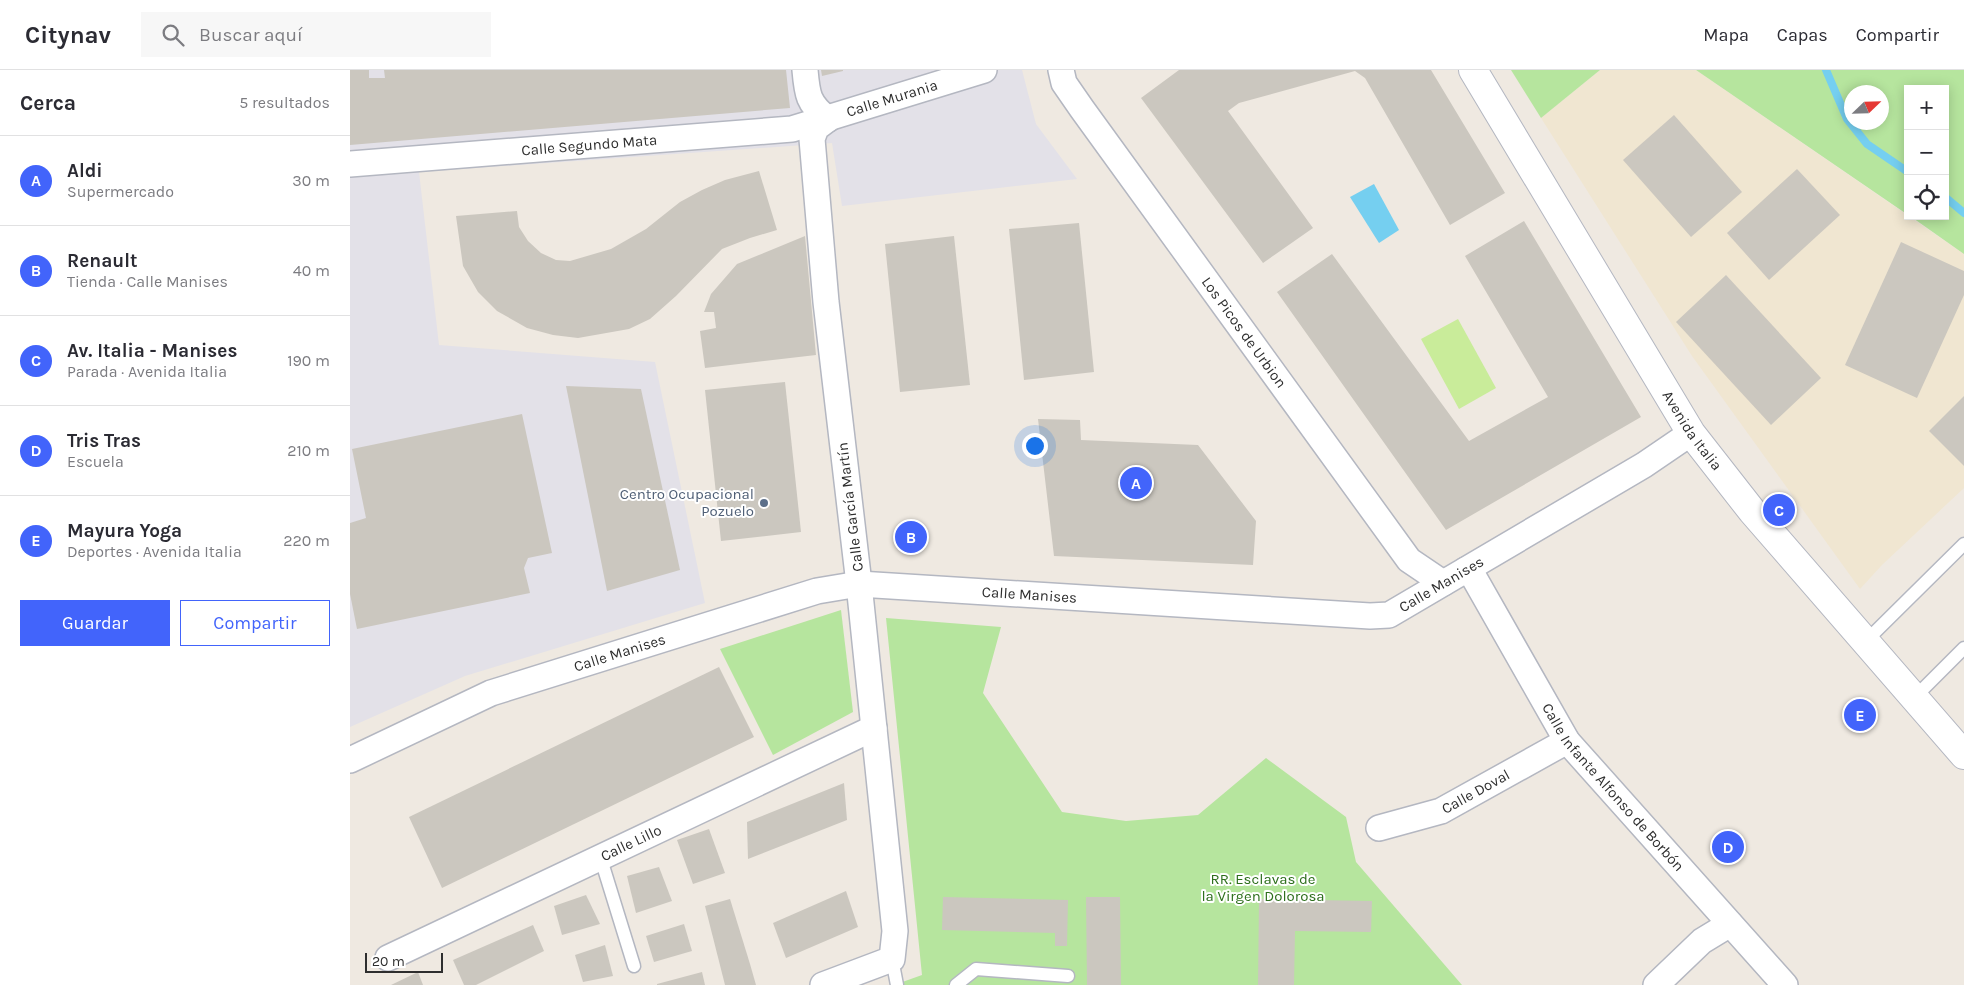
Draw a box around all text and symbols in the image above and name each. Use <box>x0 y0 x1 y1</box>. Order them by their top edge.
search box <box>141 12 491 57</box>
text: Citynav <box>25 21 111 49</box>
icon: search <box>159 21 187 49</box>
text: Buscar aquí <box>199 24 303 46</box>
text: Mapa <box>1703 24 1749 46</box>
text: Capas <box>1777 24 1828 46</box>
text: Compartir <box>1856 24 1939 46</box>
street label: Calle Murania <box>844 76 940 121</box>
north arrow <box>1844 85 1889 130</box>
map controls <box>1904 85 1949 220</box>
button: + <box>1904 85 1949 130</box>
text: Cerca <box>20 91 76 115</box>
text: 5 resultados <box>239 93 330 112</box>
button: − <box>1904 130 1949 175</box>
street label: Calle Segundo Mata <box>521 131 658 159</box>
text: Aldi <box>67 160 103 182</box>
text: A <box>31 171 41 190</box>
text: 30 m <box>292 171 330 190</box>
button: locate <box>1904 175 1949 220</box>
text: Supermercado <box>67 182 174 201</box>
text: Renault <box>67 250 137 272</box>
text: B <box>31 261 41 280</box>
text: 40 m <box>293 261 330 280</box>
text: Tienda · Calle Manises <box>67 272 228 291</box>
street label: Los Picos de Urbion <box>1198 273 1290 392</box>
text: Av. Italia - Manises <box>67 340 237 362</box>
text: C <box>31 351 41 370</box>
text: 190 m <box>287 351 330 370</box>
text: Parada · Avenida Italia <box>67 362 227 381</box>
street label: Avenida Italia <box>1659 387 1726 474</box>
text: Tris Tras <box>67 430 141 452</box>
your location <box>1022 433 1048 459</box>
text: D <box>31 441 41 460</box>
text: 210 m <box>287 441 330 460</box>
street label: Calle García Martín <box>833 441 867 573</box>
text: Escuela <box>67 452 124 471</box>
pin: A <box>1120 464 1152 502</box>
place label: Centro Ocupacional Pozuelo <box>620 485 754 520</box>
pin: C <box>1763 491 1795 529</box>
marker: Centro Ocupacional Pozuelo <box>758 497 770 509</box>
pin: B <box>895 518 927 556</box>
text: Mayura Yoga <box>67 520 182 542</box>
text: E <box>31 531 41 550</box>
text: 220 m <box>283 531 330 550</box>
text: Deportes · Avenida Italia <box>67 542 242 561</box>
street label: Calle Manises <box>1396 552 1487 616</box>
street label: Calle Manises <box>981 583 1077 607</box>
button: Guardar <box>20 600 170 646</box>
button: Compartir <box>180 600 330 646</box>
street label: Calle Manises <box>572 630 668 676</box>
pin: E <box>1844 696 1876 734</box>
street label: Calle Infante Alfonso de Borbón <box>1538 700 1688 875</box>
street label: Calle Doval <box>1438 766 1513 818</box>
street label: Calle Lillo <box>598 821 664 865</box>
pin: D <box>1712 828 1744 866</box>
park label: RR. Esclavas de la Virgen Dolorosa <box>1201 870 1325 905</box>
scale bar <box>365 950 442 973</box>
text: 20 m <box>372 953 405 970</box>

